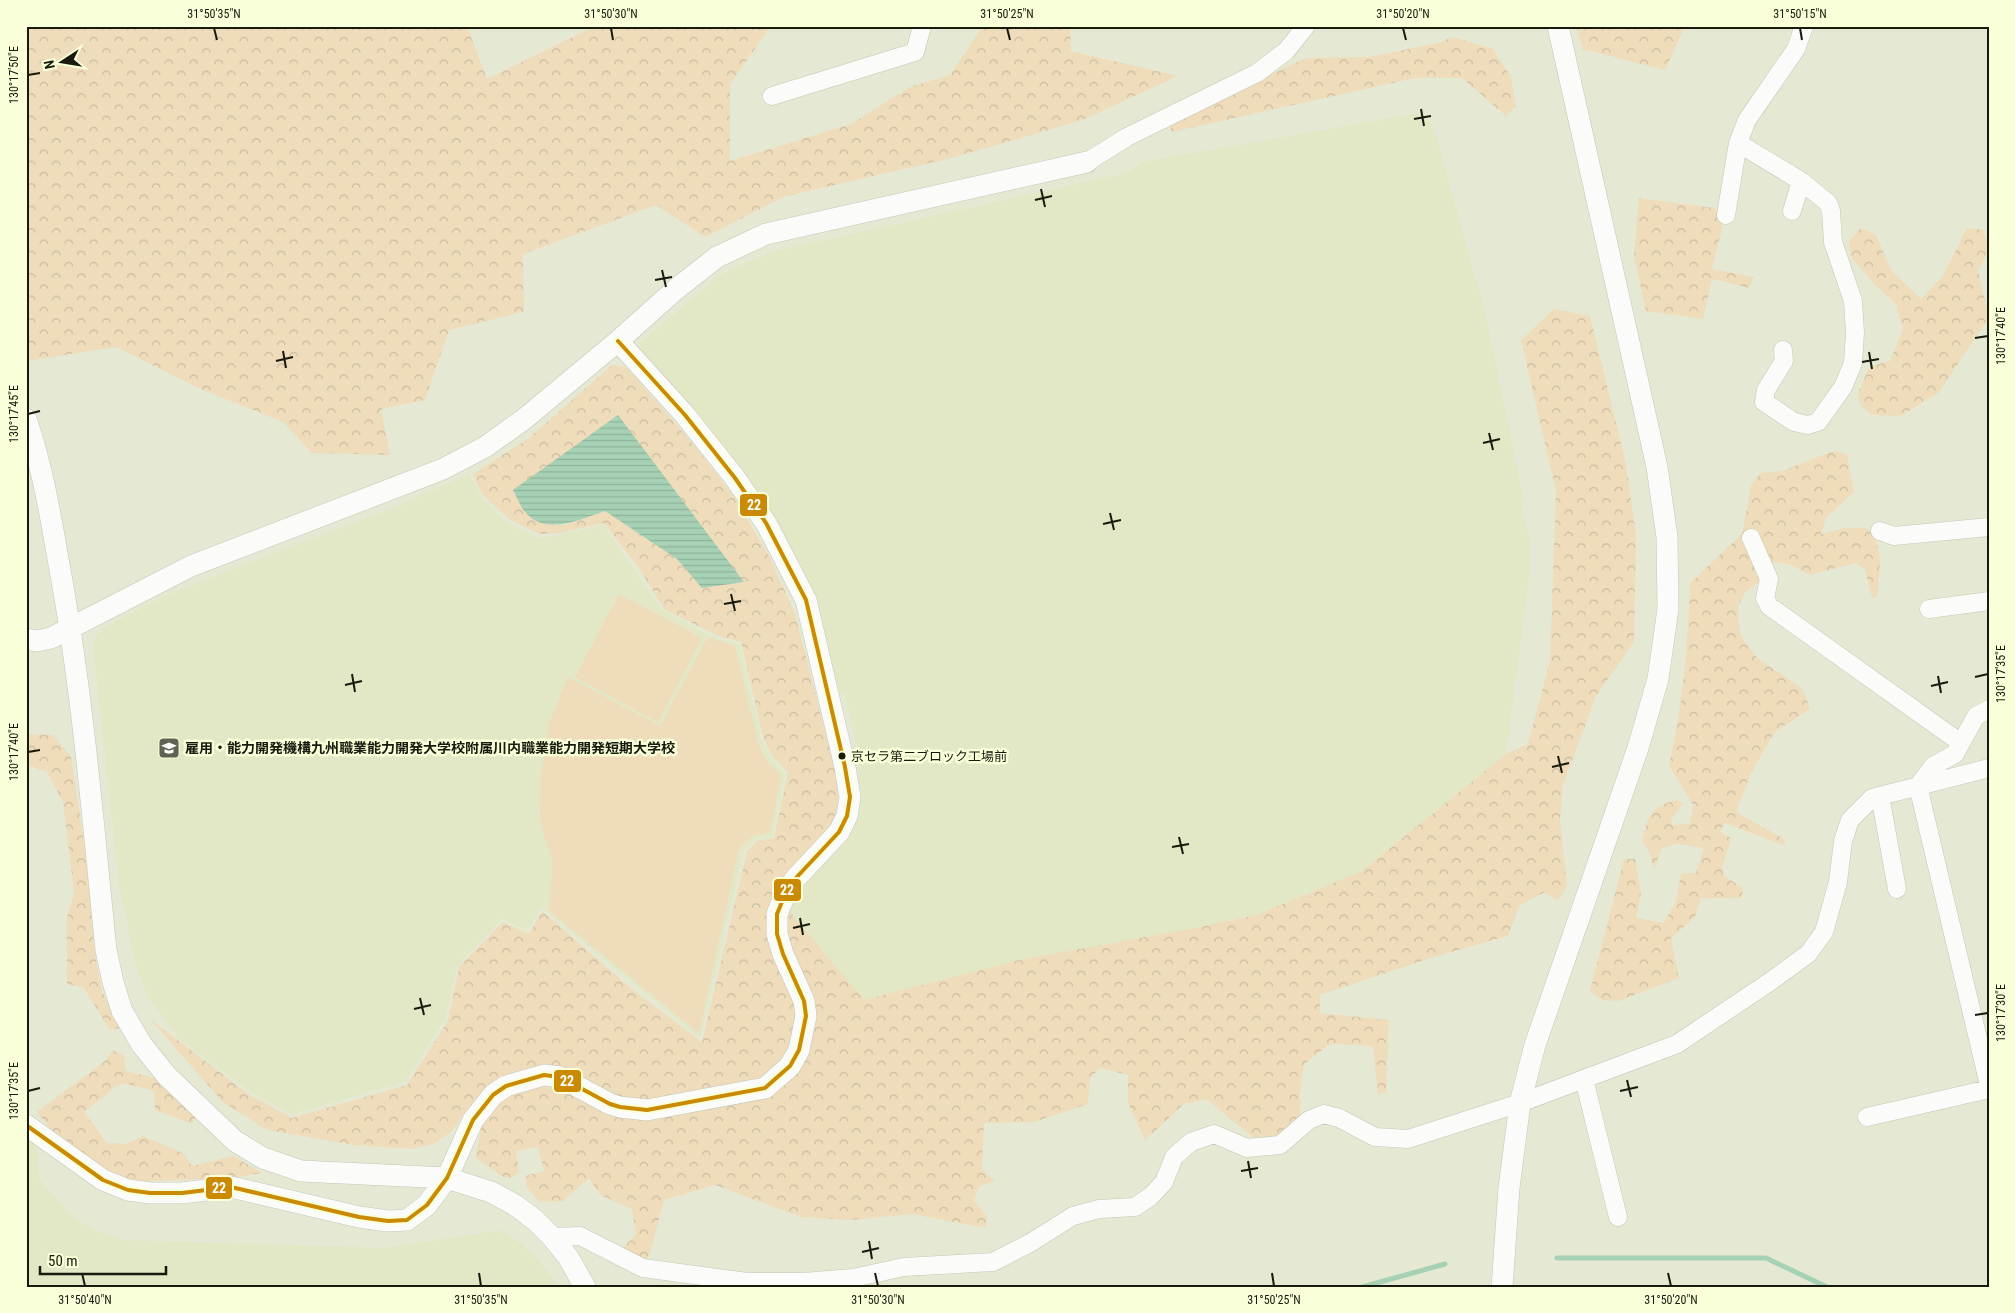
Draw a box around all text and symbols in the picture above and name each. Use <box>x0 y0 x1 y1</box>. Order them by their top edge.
text: 31°50'35"N <box>187 7 241 21</box>
text: 31°50'30"N <box>584 7 638 21</box>
text: 31°50'25"N <box>980 7 1034 21</box>
text: 31°50'20"N <box>1376 7 1430 21</box>
text: 31°50'15"N <box>1773 7 1827 21</box>
north arrow <box>38 38 88 88</box>
text: 130°17'50"E <box>7 46 21 104</box>
text: N <box>41 59 58 71</box>
text: 130°17'40"E <box>1994 307 2008 365</box>
text: 130°17'45"E <box>7 385 21 443</box>
line badge: 22 <box>739 493 768 517</box>
text: 22 <box>747 497 761 513</box>
text: 130°17'35"E <box>1994 645 2008 703</box>
text: 130°17'40"E <box>7 723 21 781</box>
school or university icon: 雇用・能力開発機構九州職業能力開発大学校附属川内職業能力開発短期大学校 <box>157 736 181 760</box>
place label: 雇用・能力開発機構九州職業能力開発大学校附属川内職業能力開発短期大学校 <box>185 740 675 756</box>
place label: 京セラ第二ブロック工場前 <box>851 749 1007 764</box>
marker: 京セラ第二ブロック工場前 <box>837 751 847 761</box>
line badge: 22 <box>773 878 802 902</box>
text: 22 <box>780 882 794 898</box>
text: 130°17'30"E <box>1994 984 2008 1042</box>
text: 130°17'35"E <box>7 1062 21 1120</box>
line badge: 22 <box>553 1069 582 1093</box>
text: 22 <box>560 1073 574 1089</box>
line badge: 22 <box>205 1176 233 1200</box>
text: 22 <box>212 1180 226 1196</box>
scale bar <box>40 1243 166 1275</box>
text: 50 m <box>48 1252 78 1270</box>
text: 31°50'40"N <box>58 1293 112 1307</box>
text: 31°50'35"N <box>454 1293 508 1307</box>
text: 31°50'30"N <box>851 1293 905 1307</box>
text: 31°50'25"N <box>1247 1293 1301 1307</box>
text: 31°50'20"N <box>1644 1293 1698 1307</box>

